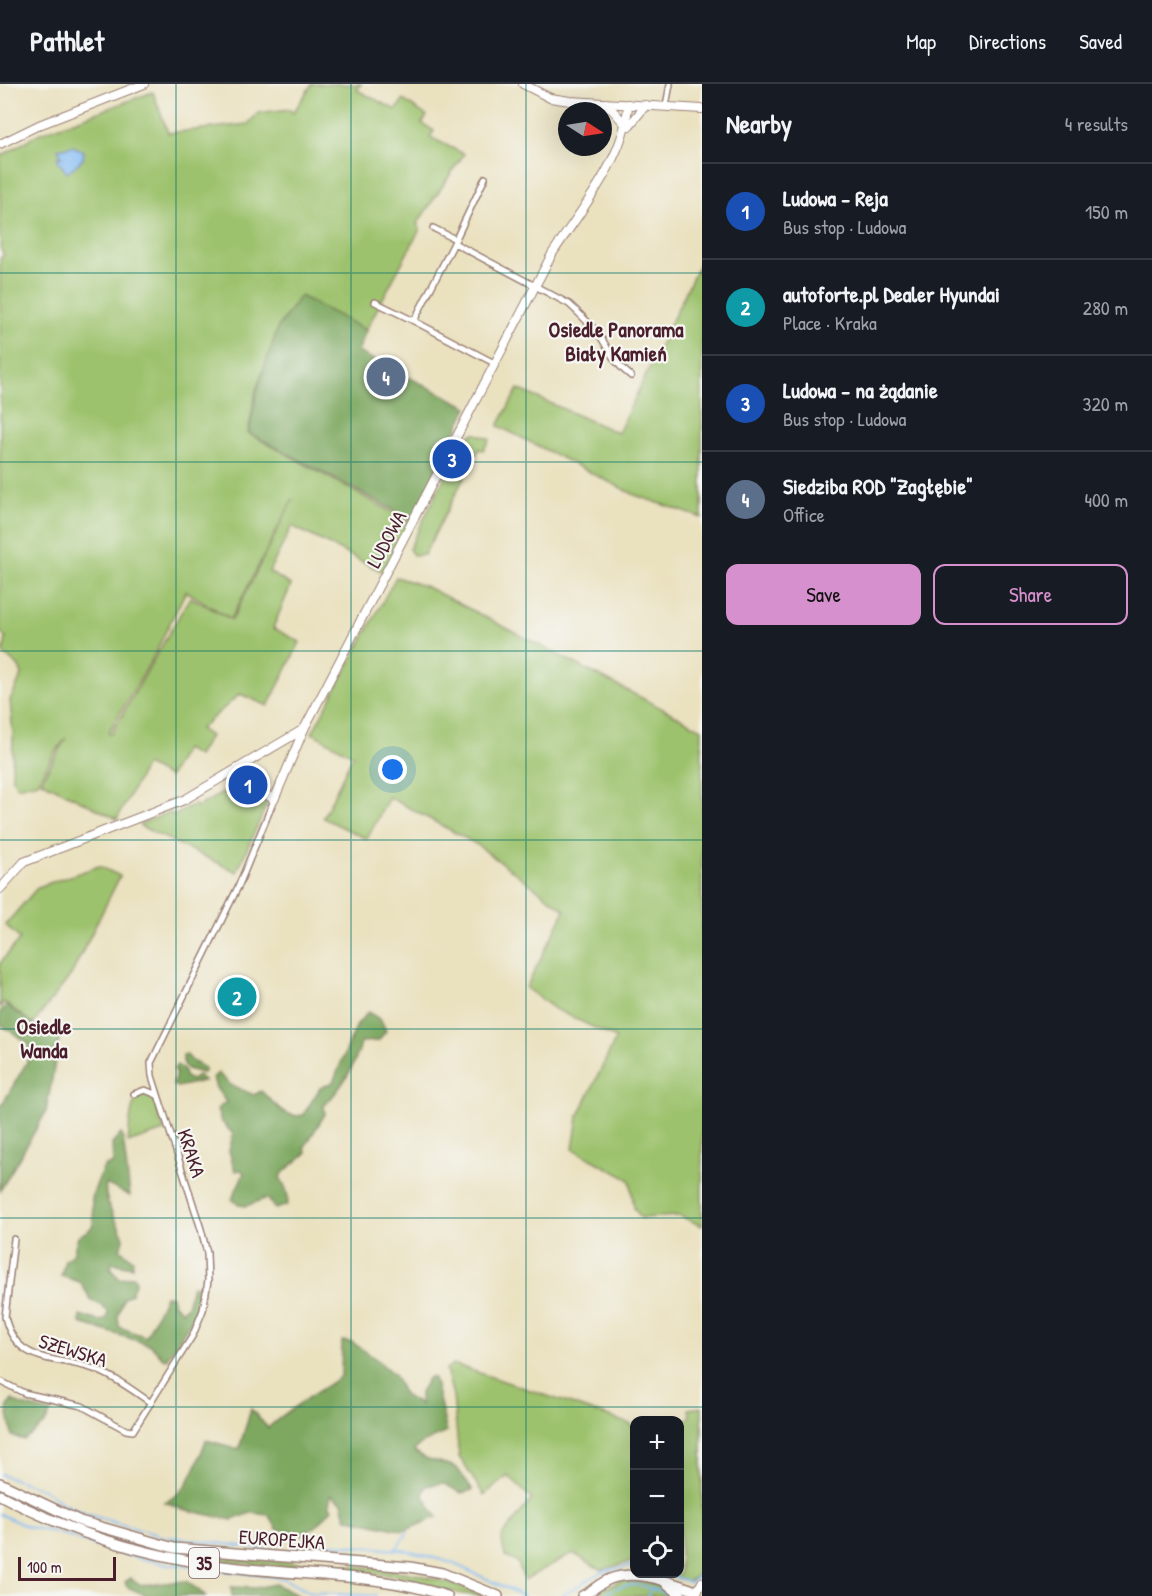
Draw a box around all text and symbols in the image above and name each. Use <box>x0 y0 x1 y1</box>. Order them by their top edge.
text: Pathlet <box>30 22 104 60</box>
text: Map <box>906 27 936 56</box>
text: Directions <box>969 27 1046 56</box>
text: Saved <box>1079 27 1122 56</box>
north arrow <box>558 102 612 156</box>
text: Nearby <box>726 106 792 141</box>
text: 4 results <box>1065 110 1128 137</box>
text: Ludowa - Reja <box>783 183 888 213</box>
text: 1 <box>742 198 749 225</box>
text: 150 m <box>1085 198 1128 225</box>
text: Bus stop · Ludowa <box>783 213 906 240</box>
text: autoforte.pl Dealer Hyundai <box>783 279 1000 309</box>
text: 2 <box>741 294 750 321</box>
text: 280 m <box>1083 294 1128 321</box>
text: Place · Kraka <box>783 309 877 336</box>
district label: Osiedle Panorama Biały Kamień <box>549 315 684 369</box>
pin: 4 <box>366 354 406 400</box>
text: Ludowa - na żądanie <box>783 375 938 405</box>
text: 3 <box>741 390 750 417</box>
text: 320 m <box>1083 390 1128 417</box>
text: Bus stop · Ludowa <box>783 405 906 432</box>
pin: 3 <box>432 436 472 482</box>
text: Siedziba ROD "Zagłębie" <box>783 471 973 501</box>
text: 4 <box>742 486 749 513</box>
text: 400 m <box>1084 486 1128 513</box>
text: Office <box>783 501 825 528</box>
street label: LUDOWA <box>360 505 412 572</box>
button: Save <box>726 564 921 625</box>
button: Share <box>933 564 1128 625</box>
your location <box>378 755 407 784</box>
pin: 1 <box>228 762 268 808</box>
pin: 2 <box>218 974 256 1020</box>
district label: Osiedle Wanda <box>17 1012 72 1065</box>
street label: KRAKA <box>172 1125 213 1181</box>
street label: SZEWSKA <box>36 1327 111 1373</box>
map controls <box>630 1416 684 1578</box>
button: + <box>630 1416 684 1470</box>
button: − <box>630 1470 684 1524</box>
street label: EUROPEJKA <box>238 1523 326 1555</box>
button: locate <box>630 1524 684 1578</box>
road number: 35 <box>189 1548 219 1578</box>
scale bar <box>18 1554 116 1582</box>
text: 100 m <box>27 1556 62 1578</box>

